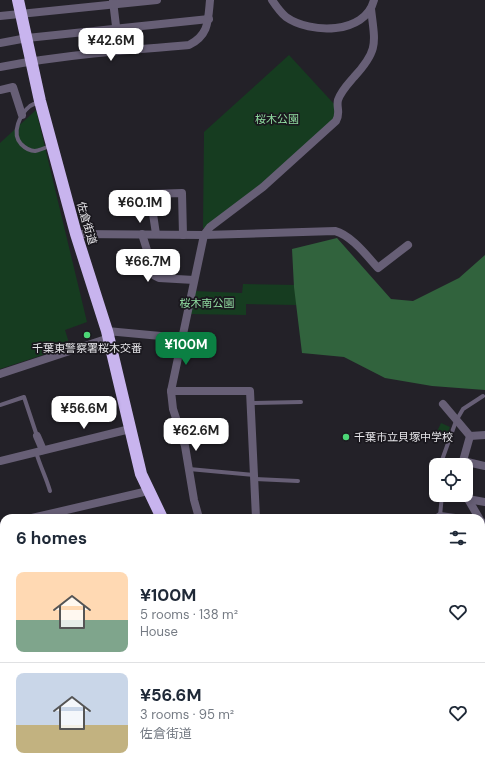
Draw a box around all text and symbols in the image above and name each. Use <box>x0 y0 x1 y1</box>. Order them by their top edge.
pin: ¥42.6M <box>78 28 144 62</box>
text: ¥42.6M <box>87 32 135 49</box>
park label: 桜木公園 <box>255 112 299 126</box>
pin: ¥60.1M <box>107 190 173 224</box>
text: ¥60.1M <box>118 194 162 211</box>
street label: 佐倉街道 <box>74 200 100 246</box>
pin: ¥66.7M <box>115 249 181 283</box>
text: ¥66.7M <box>125 253 171 270</box>
park label: 桜木南公園 <box>180 296 235 310</box>
marker: 千葉東警察署桜木交番 <box>82 330 92 340</box>
pin: ¥100M <box>158 332 214 366</box>
text: ¥100M <box>164 336 208 353</box>
place label: 千葉東警察署桜木交番 <box>32 341 142 355</box>
pin: ¥56.6M <box>51 396 117 430</box>
text: ¥56.6M <box>61 400 108 417</box>
pin: ¥62.6M <box>163 418 229 452</box>
text: ¥62.6M <box>173 422 219 439</box>
place label: 千葉市立貝塚中学校 <box>354 430 453 444</box>
marker: 千葉市立貝塚中学校 <box>341 432 351 442</box>
map controls <box>429 458 473 502</box>
button: locate <box>429 458 473 502</box>
text: 6 homes <box>16 527 87 549</box>
icon: filters <box>447 527 469 549</box>
text: ¥100M <box>140 584 196 606</box>
icon: home <box>48 588 96 636</box>
icon: heart <box>447 601 469 623</box>
text: 5 rooms · 138 m² <box>140 606 238 623</box>
text: House <box>140 623 178 640</box>
text: ¥56.6M <box>140 684 201 706</box>
icon: home <box>48 689 96 737</box>
icon: heart <box>447 702 469 724</box>
text: 3 rooms · 95 m² <box>140 706 234 723</box>
text: 佐倉街道 <box>140 725 192 742</box>

